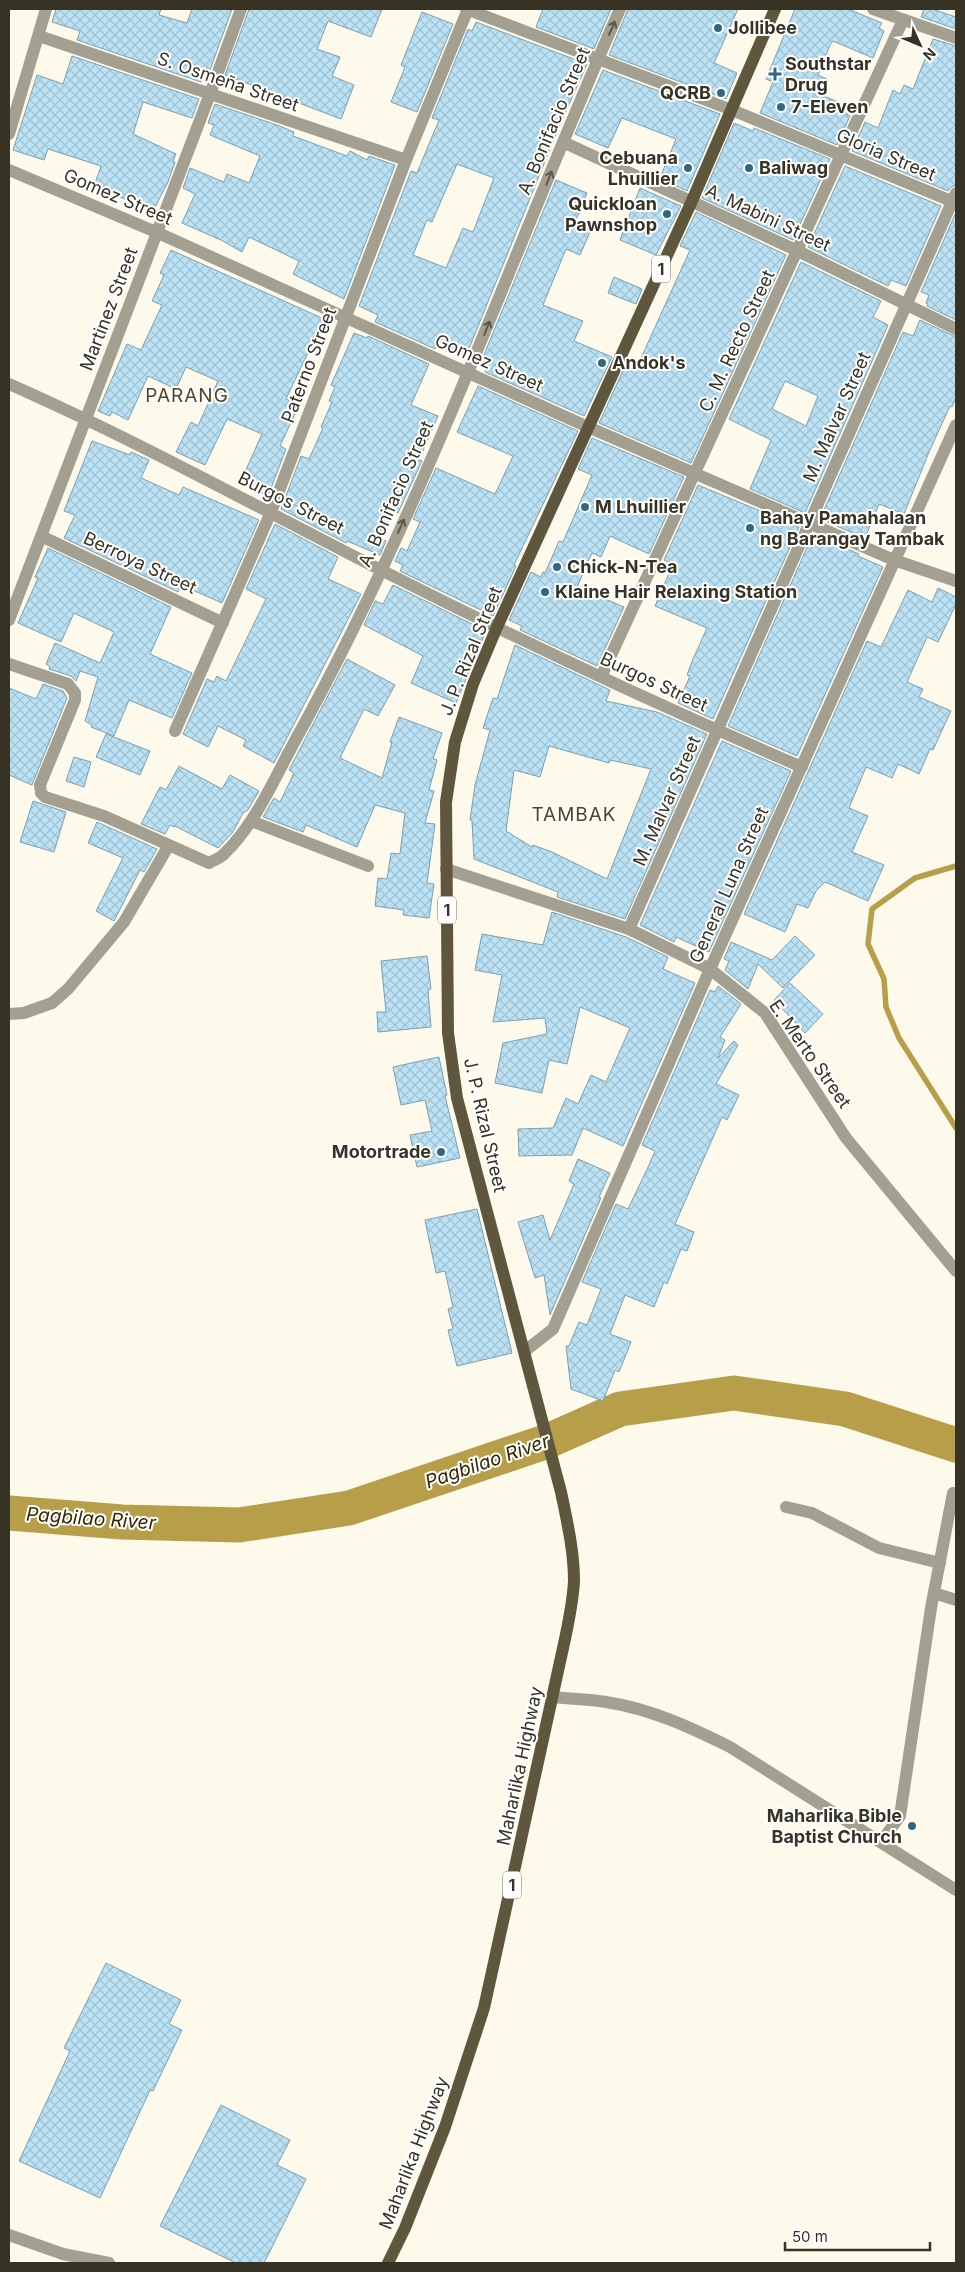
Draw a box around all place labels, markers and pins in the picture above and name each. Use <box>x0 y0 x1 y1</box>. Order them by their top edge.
place label: Jollibee <box>728 17 797 38</box>
marker: Jollibee <box>712 22 724 34</box>
place label: Southstar Drug <box>785 53 871 95</box>
marker: Southstar Drug <box>769 68 781 80</box>
place label: QCRB <box>660 82 711 103</box>
marker: QCRB <box>715 87 727 99</box>
place label: 7-Eleven <box>791 96 869 117</box>
marker: 7-Eleven <box>775 101 787 113</box>
place label: Cebuana Lhuillier <box>599 147 678 189</box>
place label: Baliwag <box>759 157 828 178</box>
marker: Cebuana Lhuillier <box>682 162 694 174</box>
marker: Baliwag <box>743 162 755 174</box>
place label: Quickloan Pawnshop <box>565 193 657 235</box>
marker: Quickloan Pawnshop <box>661 208 673 220</box>
place label: Andok's <box>612 352 686 373</box>
marker: Andok's <box>596 357 608 369</box>
place label: M Lhuillier <box>595 496 686 517</box>
marker: M Lhuillier <box>579 501 591 513</box>
place label: Bahay Pamahalaan ng Barangay Tambak <box>760 507 945 549</box>
marker: Bahay Pamahalaan ng Barangay Tambak <box>744 522 756 534</box>
place label: Chick-N-Tea <box>567 556 678 577</box>
marker: Chick-N-Tea <box>551 561 563 573</box>
place label: Klaine Hair Relaxing Station <box>555 581 797 602</box>
marker: Klaine Hair Relaxing Station <box>539 586 551 598</box>
place label: Motortrade <box>332 1141 431 1162</box>
marker: Motortrade <box>435 1146 447 1158</box>
place label: Maharlika Bible Baptist Church <box>767 1805 902 1847</box>
marker: Maharlika Bible Baptist Church <box>906 1820 918 1832</box>

